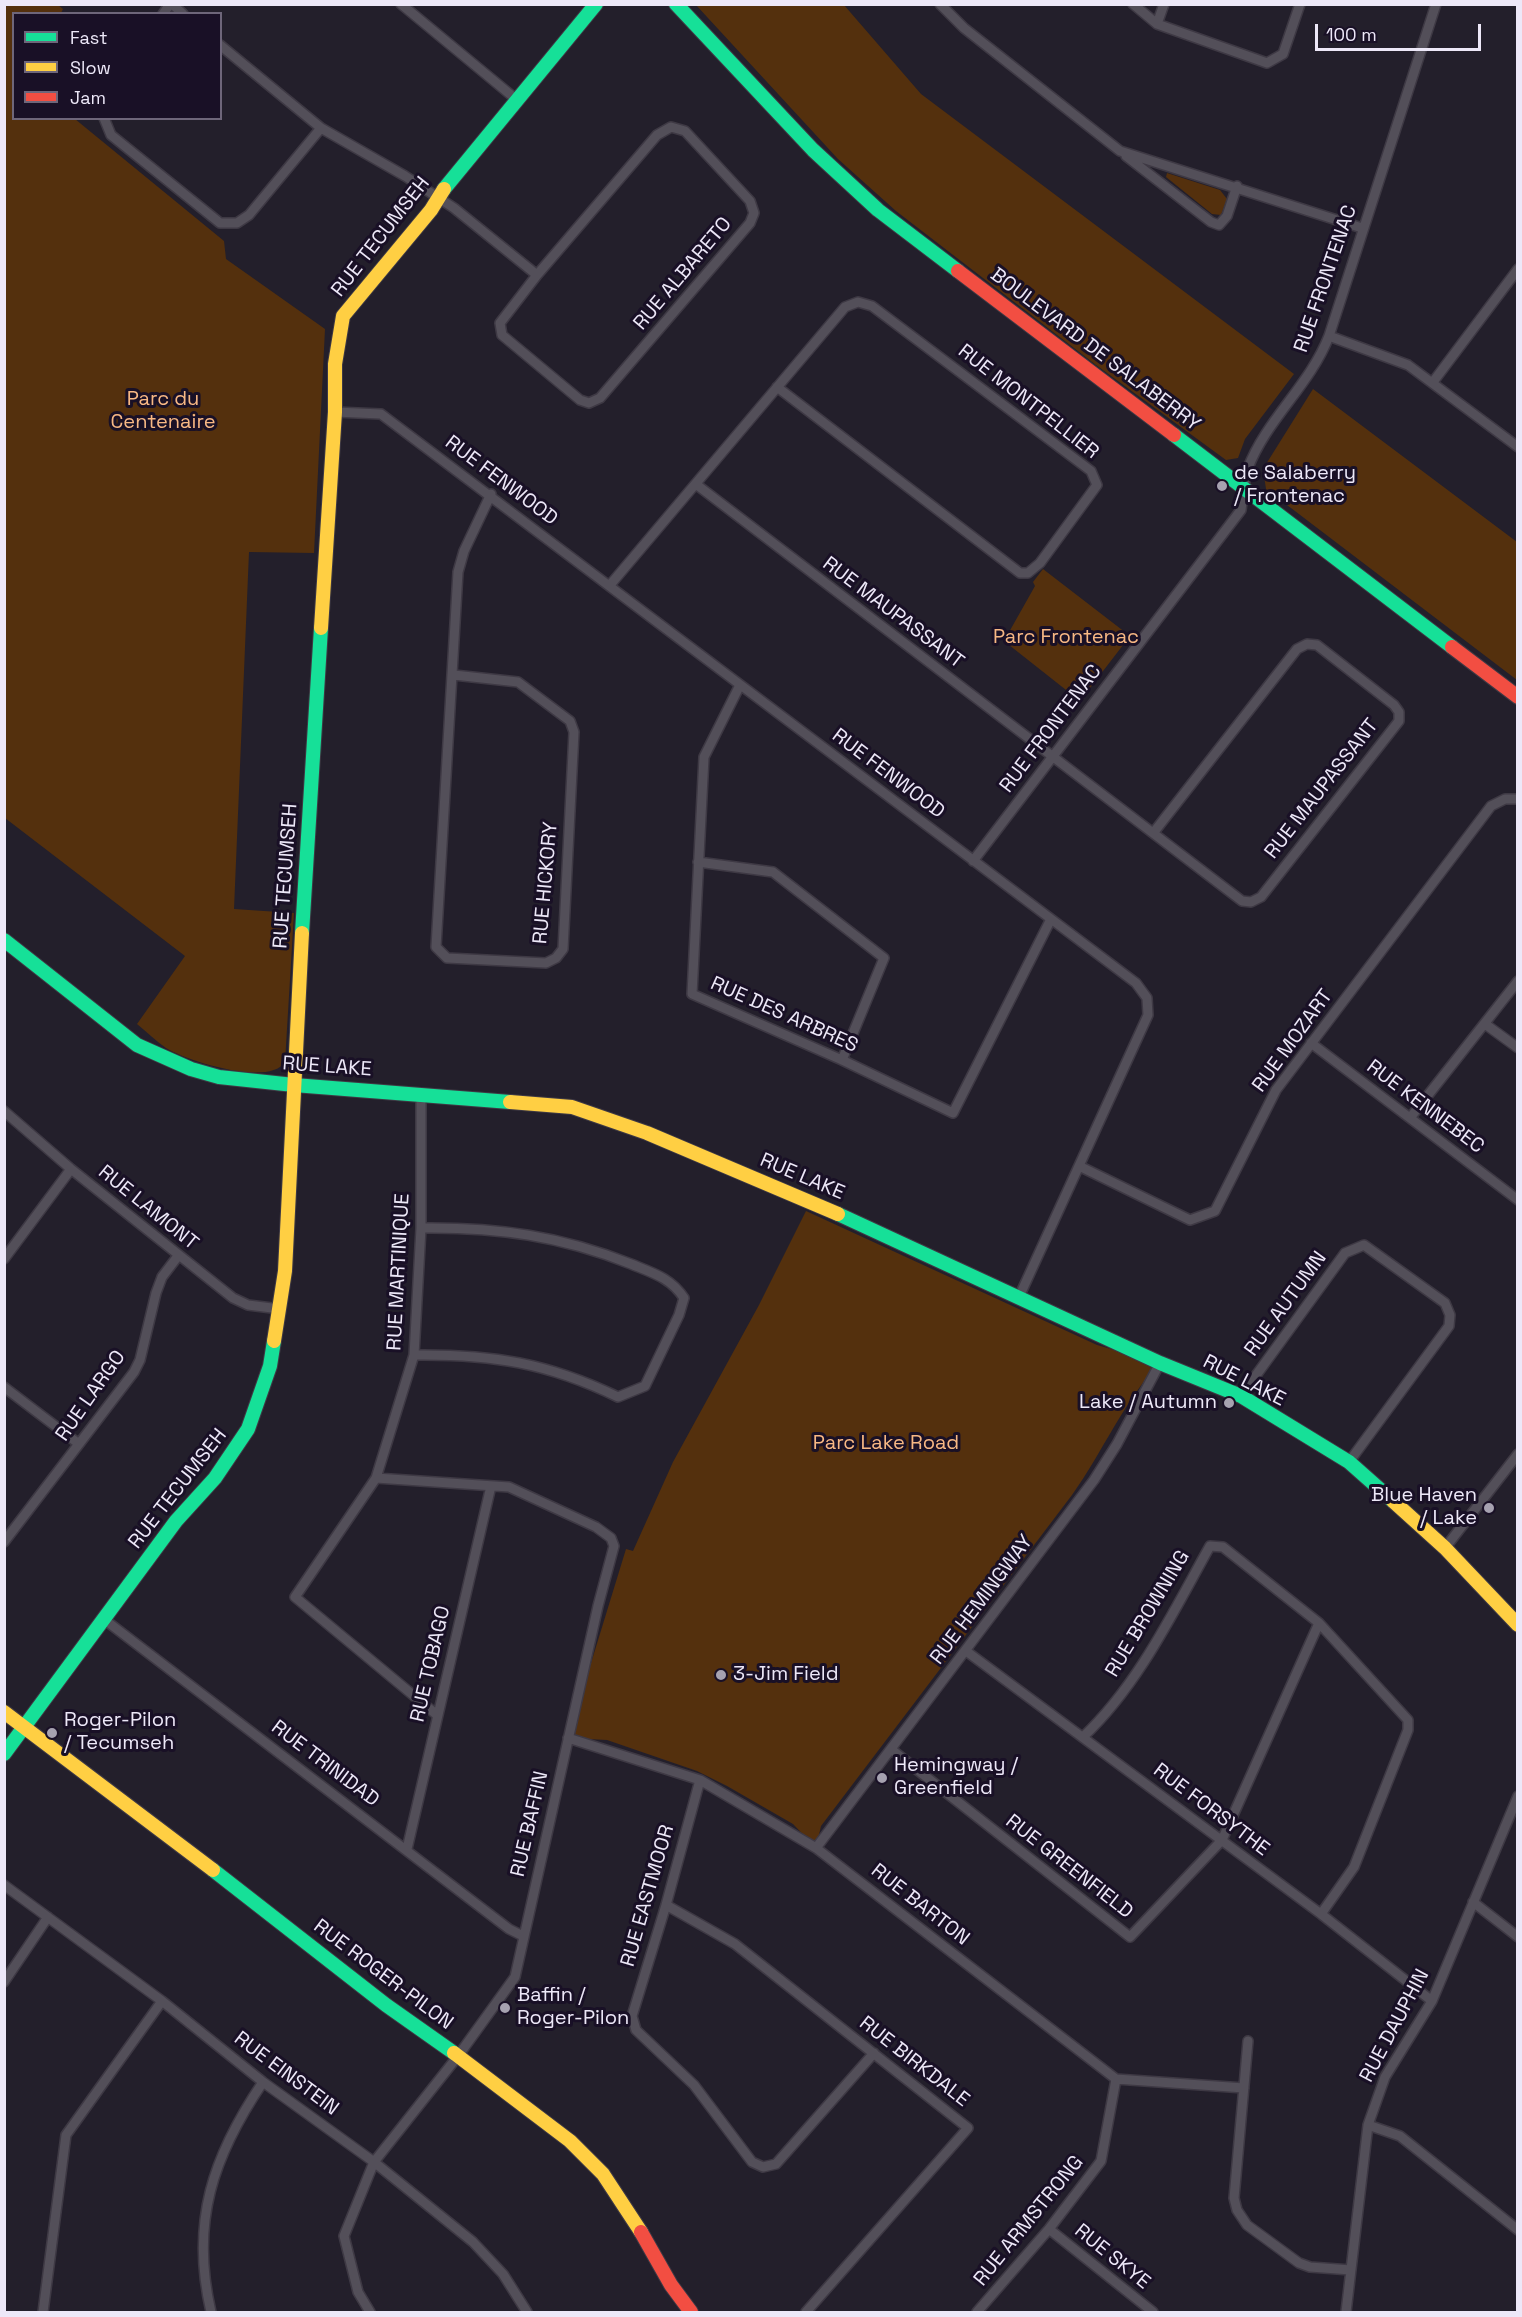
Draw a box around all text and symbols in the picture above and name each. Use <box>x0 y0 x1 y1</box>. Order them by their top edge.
legend <box>12 12 222 120</box>
scale bar <box>1318 12 1484 50</box>
text: 100 m <box>1326 23 1377 46</box>
text: Fast <box>70 26 107 49</box>
text: Slow <box>70 56 111 79</box>
text: Jam <box>70 86 106 109</box>
street label: RUE TECUMSEH <box>327 172 435 302</box>
street label: RUE FRONTENAC <box>1290 202 1362 356</box>
street label: RUE ALBARETO <box>629 213 737 335</box>
street label: BOULEVARD DE SALABERRY <box>985 263 1205 437</box>
street label: RUE MONTPELLIER <box>953 340 1103 464</box>
park label: Parc du Centenaire <box>110 388 216 435</box>
street label: RUE FENWOOD <box>440 431 562 531</box>
place label: de Salaberry / Frontenac <box>1234 462 1356 509</box>
marker: de Salaberry / Frontenac <box>1215 479 1229 493</box>
street label: RUE MAUPASSANT <box>818 552 968 674</box>
park label: Parc Frontenac <box>993 626 1139 650</box>
street label: RUE FRONTENAC <box>995 660 1107 798</box>
street label: RUE MAUPASSANT <box>1260 714 1384 864</box>
street label: RUE FENWOOD <box>827 724 949 824</box>
street label: RUE TECUMSEH <box>269 803 303 949</box>
street label: RUE HICKORY <box>529 821 563 945</box>
street label: RUE DES ARBRES <box>707 972 861 1058</box>
street label: RUE MOZART <box>1248 985 1338 1097</box>
street label: RUE LAKE <box>282 1052 372 1082</box>
street label: RUE KENNEBEC <box>1361 1055 1489 1159</box>
street label: RUE LAKE <box>756 1149 848 1205</box>
street label: RUE LAMONT <box>93 1160 203 1256</box>
street label: RUE MARTINIQUE <box>383 1193 415 1351</box>
street label: RUE AUTUMN <box>1240 1247 1332 1361</box>
street label: RUE LARGO <box>51 1346 131 1446</box>
street label: RUE LAKE <box>1199 1350 1289 1412</box>
place label: Lake / Autumn <box>1079 1391 1217 1415</box>
marker: Lake / Autumn <box>1222 1396 1236 1410</box>
street label: RUE TECUMSEH <box>124 1424 232 1554</box>
park label: Parc Lake Road <box>813 1432 959 1456</box>
place label: Blue Haven / Lake <box>1371 1484 1477 1531</box>
marker: Blue Haven / Lake <box>1482 1501 1496 1515</box>
street label: RUE HEMINGWAY <box>926 1531 1038 1669</box>
street label: RUE BROWNING <box>1101 1546 1195 1682</box>
street label: RUE TOBAGO <box>406 1604 456 1724</box>
place label: 3-Jim Field <box>733 1663 839 1687</box>
marker: 3-Jim Field <box>714 1668 728 1682</box>
place label: Roger-Pilon / Tecumseh <box>64 1709 176 1756</box>
street label: RUE TRINIDAD <box>266 1716 384 1812</box>
marker: Roger-Pilon / Tecumseh <box>45 1726 59 1740</box>
place label: Hemingway / Greenfield <box>894 1754 1018 1801</box>
street label: RUE FORSYTHE <box>1148 1759 1274 1861</box>
street label: RUE BAFFIN <box>506 1769 554 1879</box>
marker: Hemingway / Greenfield <box>875 1771 889 1785</box>
street label: RUE GREENFIELD <box>1001 1810 1137 1924</box>
street label: RUE EASTMOOR <box>616 1822 680 1970</box>
street label: RUE BARTON <box>866 1859 974 1951</box>
street label: RUE ROGER-PILON <box>308 1915 458 2035</box>
street label: RUE DAUPHIN <box>1355 1965 1435 2087</box>
place label: Baffin / Roger-Pilon <box>517 1984 629 2031</box>
marker: Baffin / Roger-Pilon <box>498 2001 512 2015</box>
street label: RUE BIRKDALE <box>854 2012 974 2112</box>
street label: RUE EINSTEIN <box>229 2027 343 2121</box>
street label: RUE ARMSTRONG <box>969 2151 1089 2291</box>
street label: RUE SKYE <box>1069 2219 1155 2295</box>

